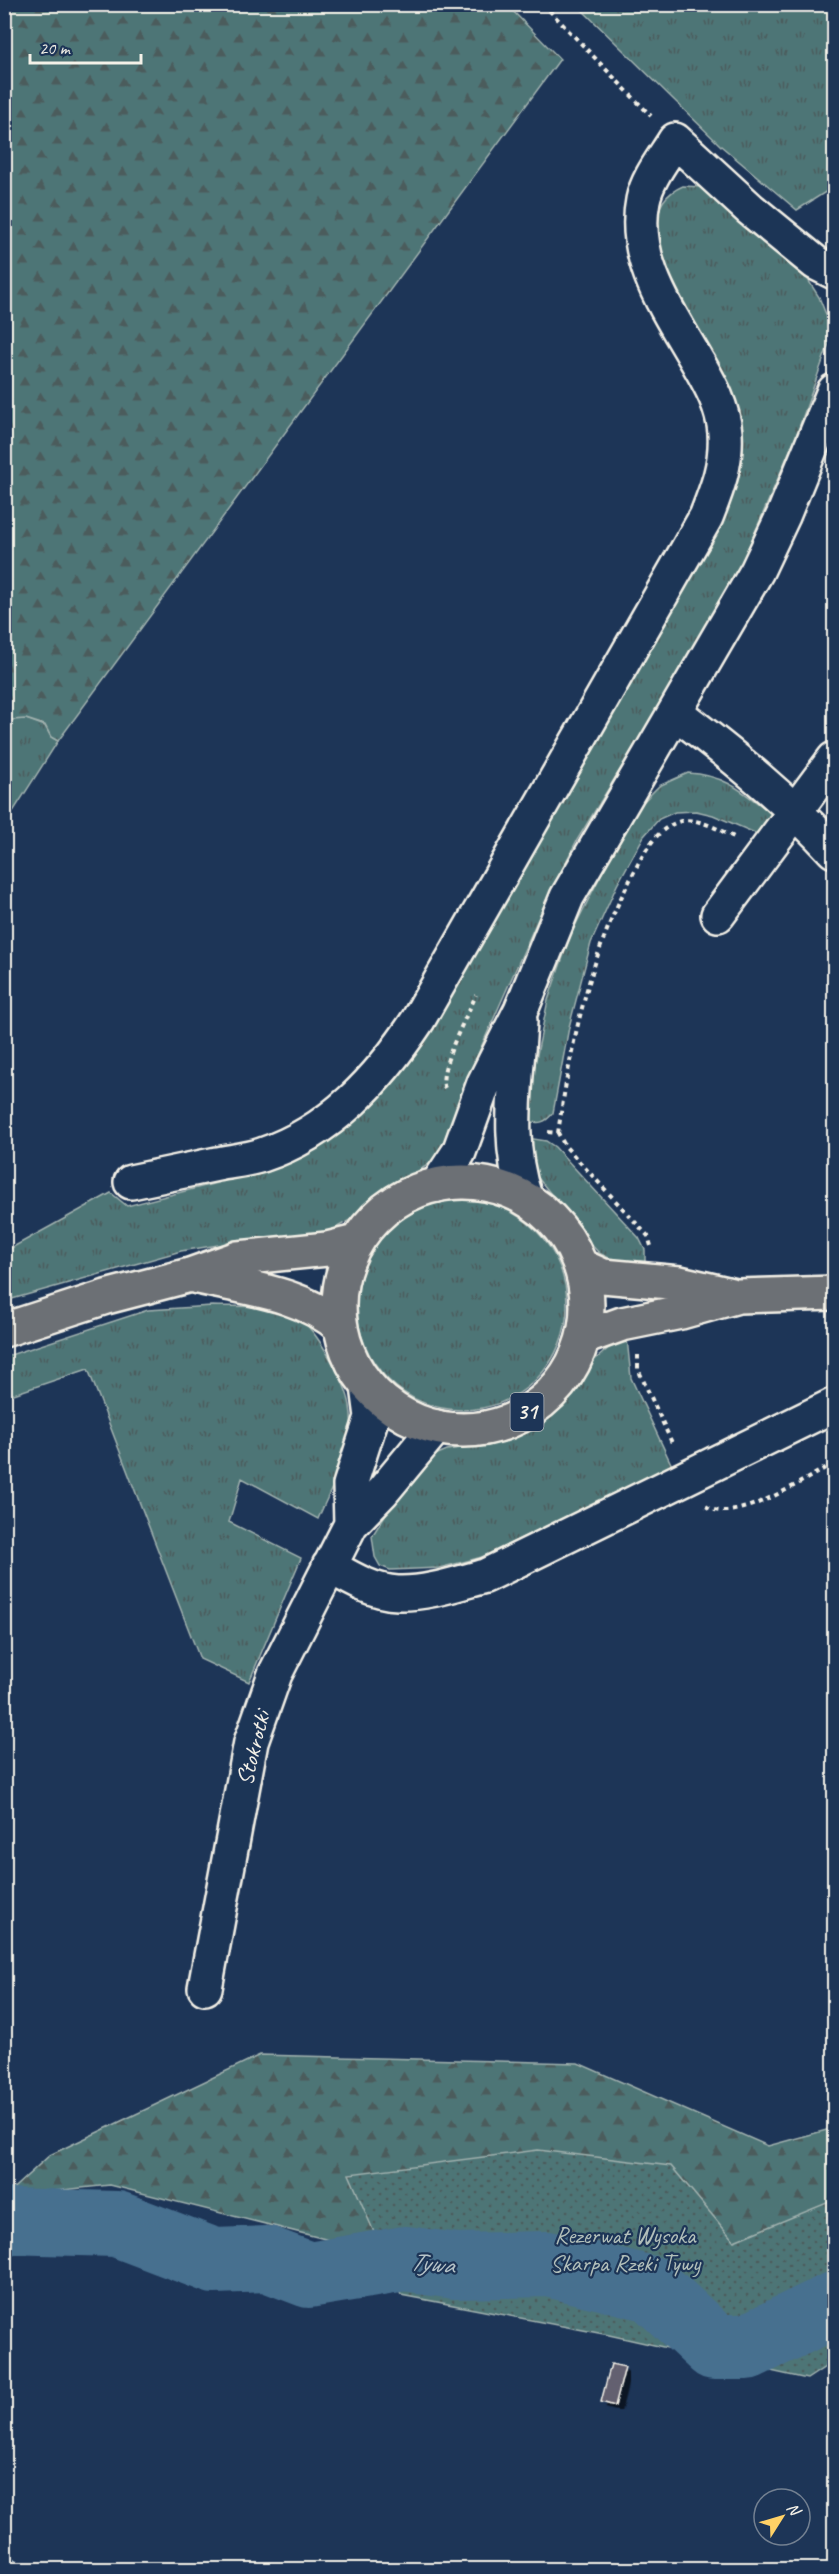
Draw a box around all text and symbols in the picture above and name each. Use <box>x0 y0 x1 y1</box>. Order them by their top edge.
scale bar <box>30 27 141 65</box>
text: 20 m <box>39 37 72 59</box>
road number: 31 <box>510 1393 544 1431</box>
street label: Stokrotki <box>229 1704 278 1788</box>
park label: Rezerwat Wysoka Skarpa Rzeki Tywy <box>550 2220 702 2278</box>
water label: Tywa <box>409 2245 458 2282</box>
north arrow <box>752 2487 812 2547</box>
text: N <box>782 2499 806 2521</box>

